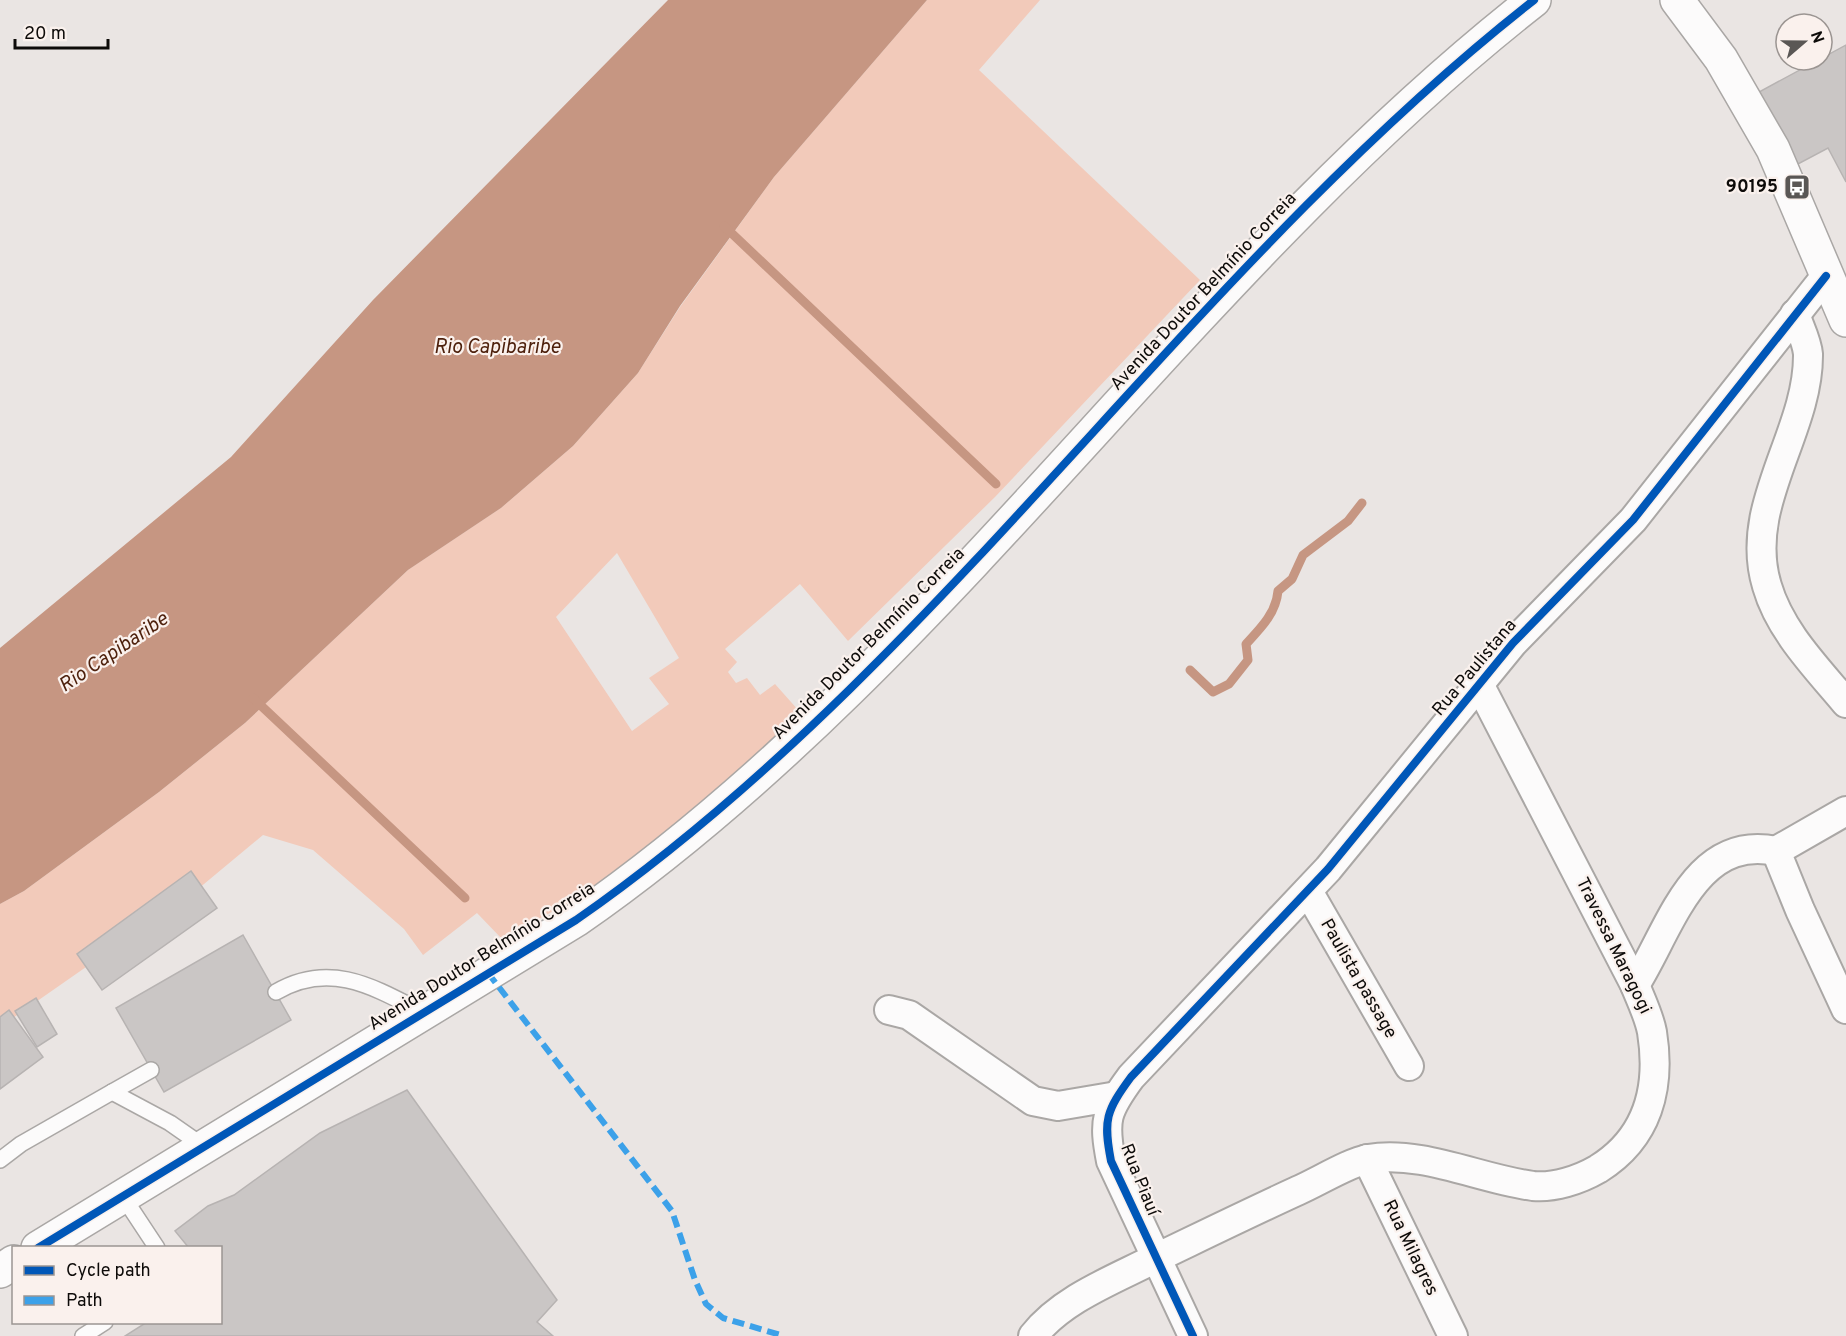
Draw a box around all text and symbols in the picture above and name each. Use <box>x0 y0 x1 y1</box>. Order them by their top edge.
scale bar <box>15 12 108 50</box>
north arrow <box>1774 12 1834 72</box>
text: 20 m <box>24 23 66 46</box>
text: N <box>1805 29 1828 46</box>
bus stop icon: 90195 <box>1782 172 1812 202</box>
place label: 90195 <box>1726 176 1778 199</box>
street label: Avenida Doutor Belmínio Correia <box>1106 188 1302 396</box>
water label: Rio Capibaribe <box>434 335 561 361</box>
street label: Avenida Doutor Belmínio Correia <box>768 543 970 745</box>
water label: Rio Capibaribe <box>54 606 174 699</box>
street label: Rua Paulistana <box>1428 615 1522 721</box>
street label: Travessa Maragogi <box>1570 874 1656 1018</box>
street label: Avenida Doutor Belmínio Correia <box>364 878 600 1036</box>
street label: Paulista passage <box>1314 915 1402 1043</box>
street label: Rua Piauí <box>1114 1141 1164 1221</box>
street label: Rua Milagres <box>1377 1196 1443 1300</box>
legend <box>12 1246 222 1324</box>
text: Cycle path <box>66 1260 151 1283</box>
text: Path <box>66 1290 103 1313</box>

